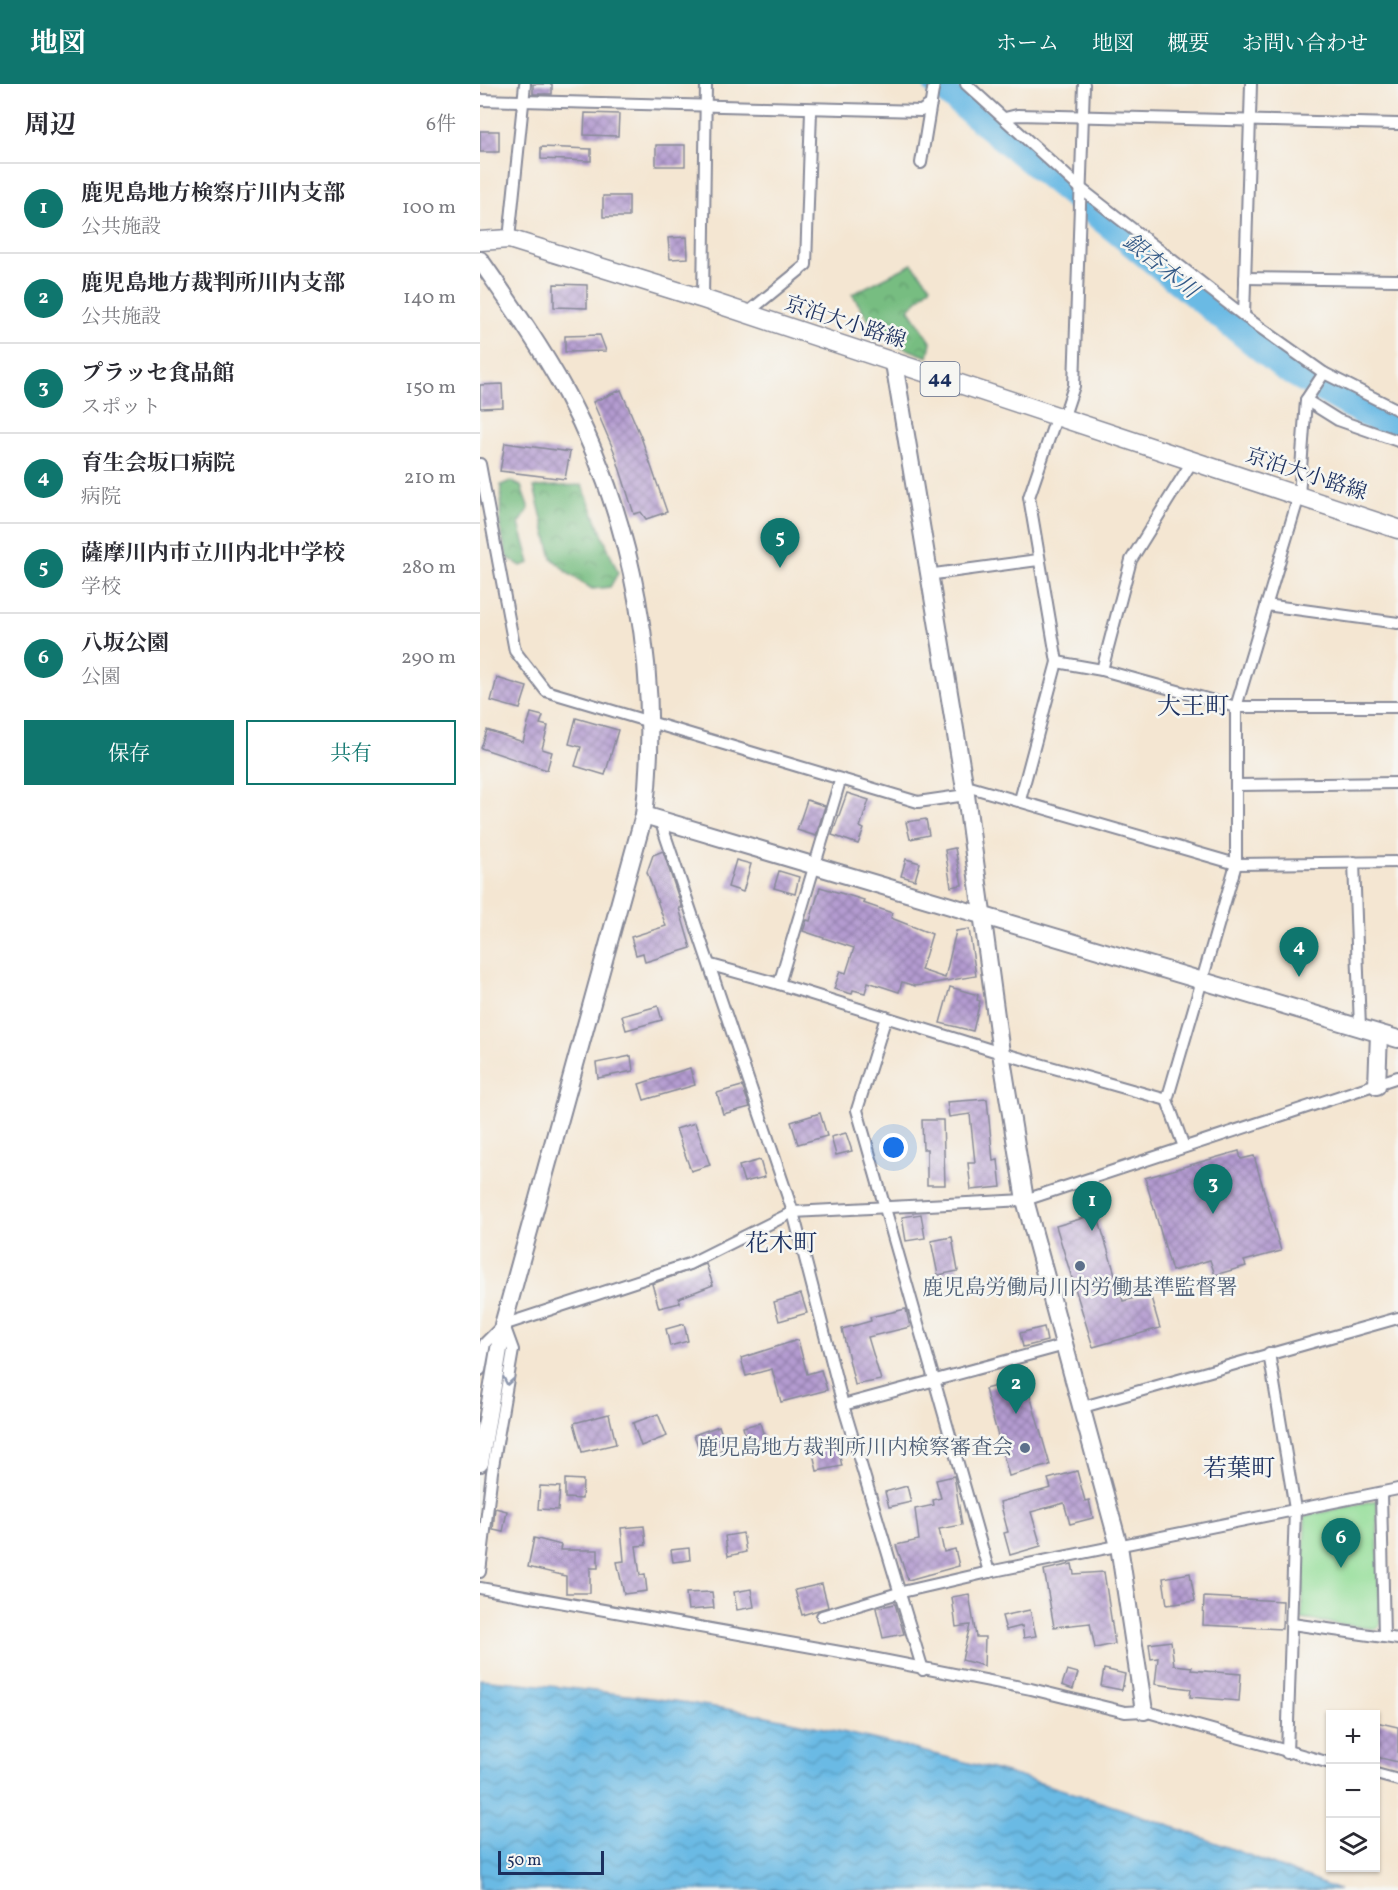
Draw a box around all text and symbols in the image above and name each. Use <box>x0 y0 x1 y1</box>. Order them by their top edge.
text: 地図 <box>30 25 86 64</box>
text: ホーム <box>996 30 1059 59</box>
text: 地図 <box>1092 30 1134 59</box>
text: 概要 <box>1167 30 1209 59</box>
text: お問い合わせ <box>1242 30 1368 59</box>
text: 周辺 <box>24 108 76 144</box>
text: 6件 <box>426 111 456 139</box>
text: 鹿児島地方検察庁川内支部 <box>81 179 345 210</box>
text: 1 <box>39 194 48 222</box>
text: 100 m <box>402 194 456 222</box>
text: 公共施設 <box>81 214 161 242</box>
water label: 銀杏木川 <box>1116 227 1205 308</box>
text: 鹿児島地方裁判所川内支部 <box>81 269 345 300</box>
text: 2 <box>38 284 49 312</box>
text: 140 m <box>403 284 456 312</box>
street label: 京泊大小路線 <box>781 290 909 356</box>
text: 公共施設 <box>81 304 161 332</box>
text: プラッセ食品館 <box>81 359 235 390</box>
road number: 44 <box>920 362 960 396</box>
text: 3 <box>38 374 49 402</box>
text: 150 m <box>405 374 456 402</box>
text: スポット <box>81 394 161 422</box>
street label: 京泊大小路線 <box>1242 442 1370 508</box>
text: 育生会坂口病院 <box>81 449 235 480</box>
text: 4 <box>37 464 50 492</box>
text: 210 m <box>404 464 456 492</box>
text: 病院 <box>81 484 121 512</box>
pin: 5 <box>760 518 800 568</box>
text: 薩摩川内市立川内北中学校 <box>81 539 345 570</box>
text: 5 <box>39 554 48 582</box>
text: 280 m <box>401 554 456 582</box>
text: 学校 <box>81 574 121 602</box>
text: 八坂公園 <box>81 629 169 660</box>
text: 6 <box>38 644 49 672</box>
text: 290 m <box>401 644 456 672</box>
text: 公園 <box>81 664 121 692</box>
district label: 大王町 <box>1157 691 1229 725</box>
button: 保存 <box>24 720 234 785</box>
button: 共有 <box>246 720 456 785</box>
pin: 4 <box>1280 928 1318 977</box>
your location <box>879 1133 908 1162</box>
pin: 3 <box>1194 1164 1232 1214</box>
pin: 1 <box>1072 1182 1112 1231</box>
district label: 花木町 <box>745 1228 817 1262</box>
marker: 鹿児島労働局川内労働基準監督署 <box>1073 1259 1087 1273</box>
place label: 鹿児島労働局川内労働基準監督署 <box>923 1274 1238 1303</box>
pin: 2 <box>996 1364 1036 1414</box>
one-way arrow <box>502 1376 515 1386</box>
place label: 鹿児島地方裁判所川内検察審査会 <box>698 1434 1013 1463</box>
marker: 鹿児島地方裁判所川内検察審査会 <box>1018 1441 1032 1455</box>
district label: 若葉町 <box>1203 1453 1275 1487</box>
pin: 6 <box>1322 1518 1360 1568</box>
map controls <box>1326 1710 1380 1872</box>
button: + <box>1326 1710 1380 1764</box>
button: − <box>1326 1764 1380 1818</box>
button: layers <box>1326 1818 1380 1872</box>
scale bar <box>498 1848 604 1876</box>
text: 50 m <box>507 1850 541 1872</box>

